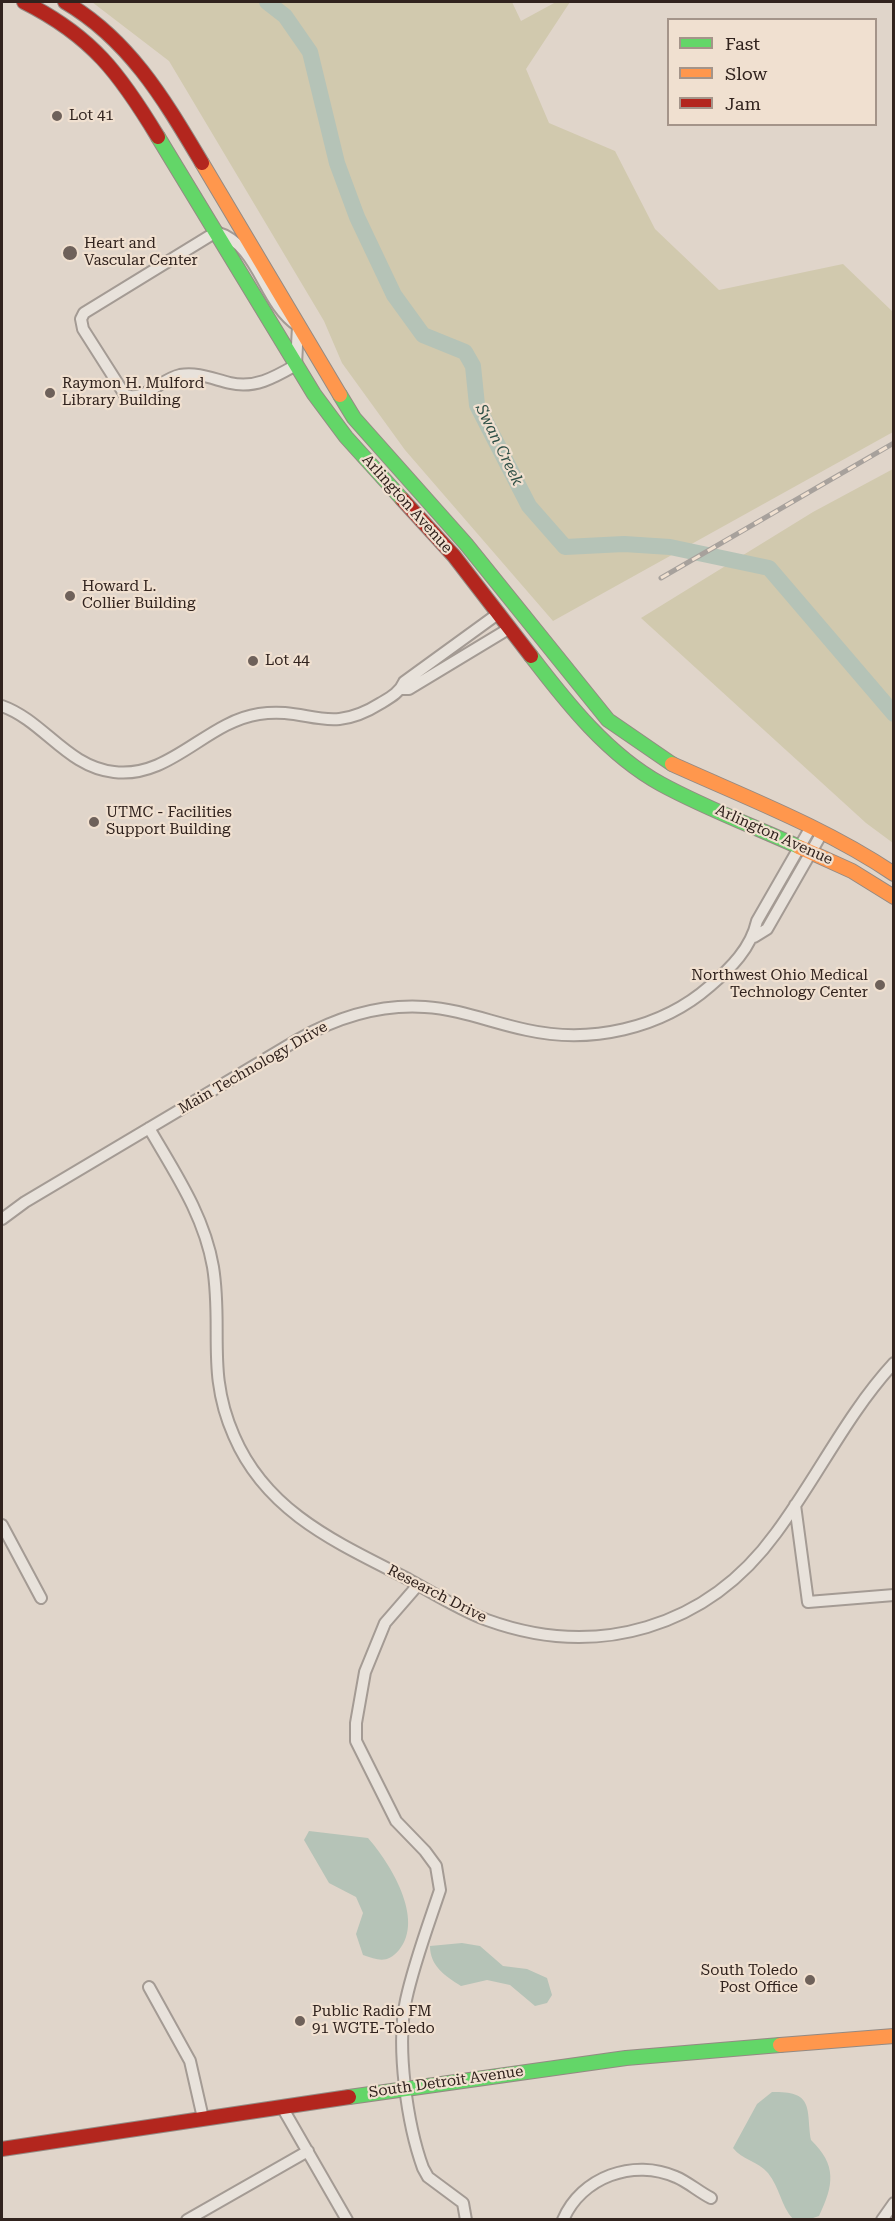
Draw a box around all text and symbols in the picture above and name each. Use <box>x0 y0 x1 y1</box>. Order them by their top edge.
legend <box>667 18 877 126</box>
text: Fast <box>725 33 760 54</box>
text: Slow <box>725 63 767 84</box>
text: Jam <box>725 93 761 114</box>
place label: Lot 41 <box>69 107 114 125</box>
marker: Lot 41 <box>50 109 64 123</box>
place label: Heart and Vascular Center <box>84 235 198 270</box>
marker: Heart and Vascular Center <box>61 244 79 262</box>
place label: Raymon H. Mulford Library Building <box>62 375 204 410</box>
marker: Raymon H. Mulford Library Building <box>43 386 57 400</box>
water label: Swan Creek <box>471 401 527 489</box>
street label: Arlington Avenue <box>358 451 456 557</box>
place label: Howard L. Collier Building <box>82 578 196 613</box>
marker: Howard L. Collier Building <box>63 589 77 603</box>
place label: Lot 44 <box>265 652 310 670</box>
marker: Lot 44 <box>246 654 260 668</box>
street label: Arlington Avenue <box>713 801 835 869</box>
place label: UTMC - Facilities Support Building <box>106 804 232 839</box>
marker: UTMC - Facilities Support Building <box>87 815 101 829</box>
place label: Northwest Ohio Medical Technology Center <box>691 967 868 1002</box>
marker: Northwest Ohio Medical Technology Center <box>873 978 887 992</box>
street label: Main Technology Drive <box>175 1018 331 1118</box>
street label: Research Drive <box>384 1561 490 1627</box>
place label: South Toledo Post Office <box>701 1962 798 1997</box>
marker: South Toledo Post Office <box>803 1973 817 1987</box>
place label: Public Radio FM 91 WGTE-Toledo <box>312 2003 435 2038</box>
marker: Public Radio FM 91 WGTE-Toledo <box>293 2014 307 2028</box>
street label: South Detroit Avenue <box>368 2062 524 2102</box>

